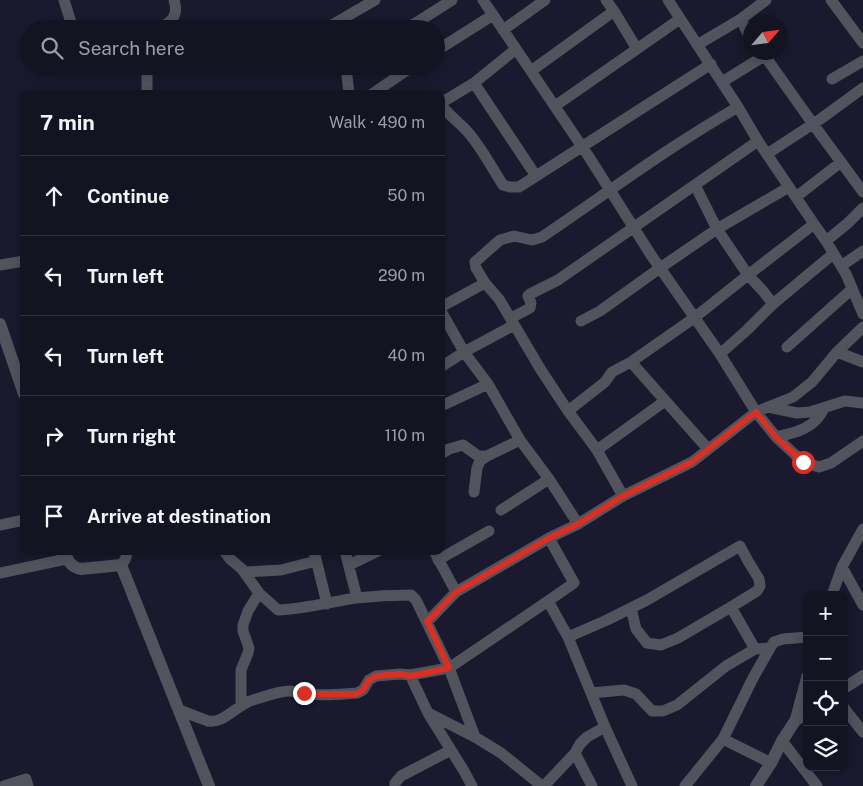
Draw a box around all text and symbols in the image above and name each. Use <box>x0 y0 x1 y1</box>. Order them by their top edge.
north arrow <box>743 15 788 60</box>
search box <box>20 20 445 75</box>
icon: search <box>38 34 66 62</box>
text: Search here <box>78 37 185 59</box>
text: 7 min <box>40 110 95 135</box>
text: Walk · 490 m <box>329 113 425 132</box>
icon: ahead <box>40 182 68 210</box>
text: Continue <box>87 185 169 207</box>
text: 50 m <box>387 186 425 205</box>
icon: left <box>40 262 68 290</box>
text: Turn left <box>87 265 164 287</box>
text: 290 m <box>378 266 425 285</box>
icon: left <box>40 342 68 370</box>
text: Turn left <box>87 345 164 367</box>
text: 40 m <box>387 346 425 365</box>
icon: right <box>40 422 68 450</box>
text: Turn right <box>87 425 176 447</box>
text: 110 m <box>384 426 425 445</box>
route start <box>792 451 815 474</box>
icon: arrive <box>40 502 68 530</box>
text: Arrive at destination <box>87 505 271 527</box>
map controls <box>803 591 848 771</box>
button: + <box>803 591 848 636</box>
button: − <box>803 636 848 681</box>
button: locate <box>803 681 848 726</box>
route end <box>293 682 316 705</box>
button: layers <box>803 726 848 771</box>

